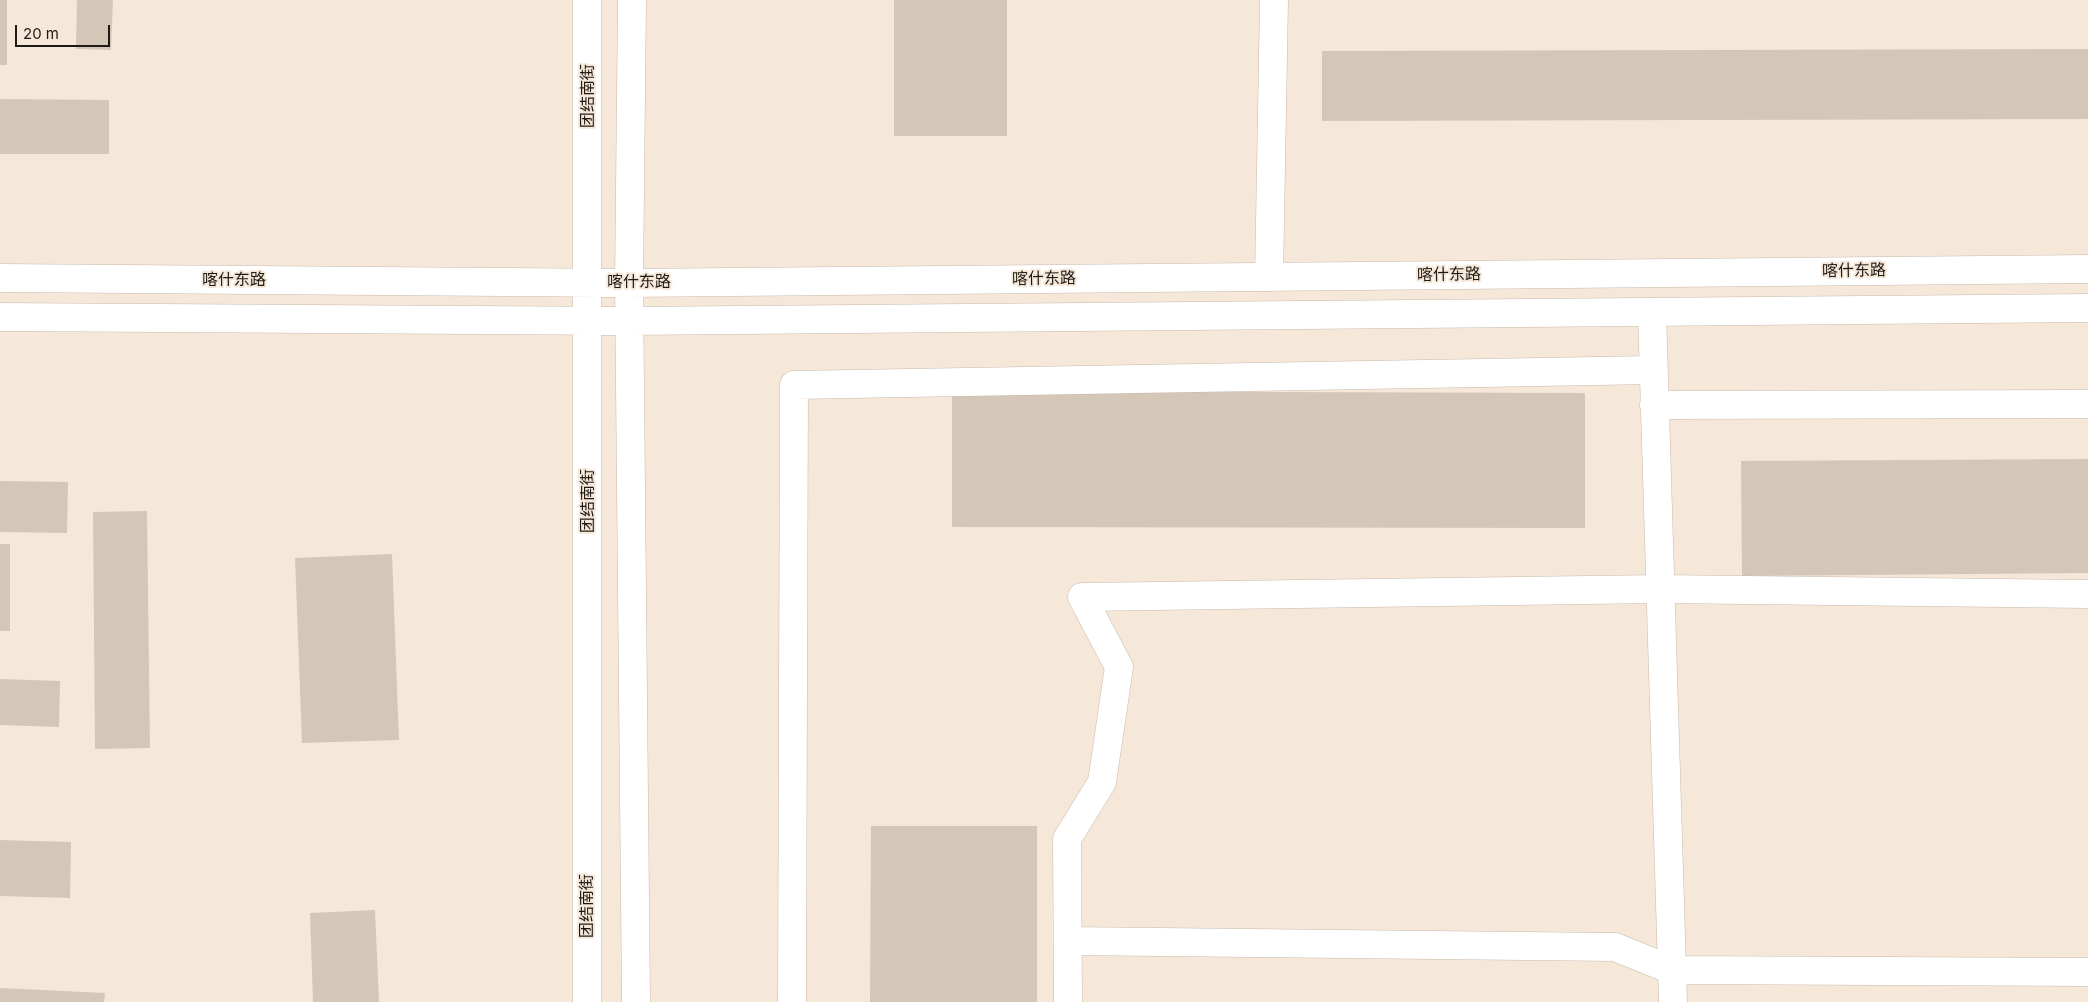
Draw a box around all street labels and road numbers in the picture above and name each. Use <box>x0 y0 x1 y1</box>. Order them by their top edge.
street label: 团结南街 <box>578 64 598 128</box>
street label: 喀什东路 <box>1822 261 1886 281</box>
street label: 喀什东路 <box>1417 265 1481 285</box>
street label: 喀什东路 <box>1012 269 1076 289</box>
street label: 喀什东路 <box>202 270 266 290</box>
street label: 喀什东路 <box>607 272 671 292</box>
street label: 团结南街 <box>578 469 598 533</box>
street label: 团结南街 <box>577 874 597 938</box>

